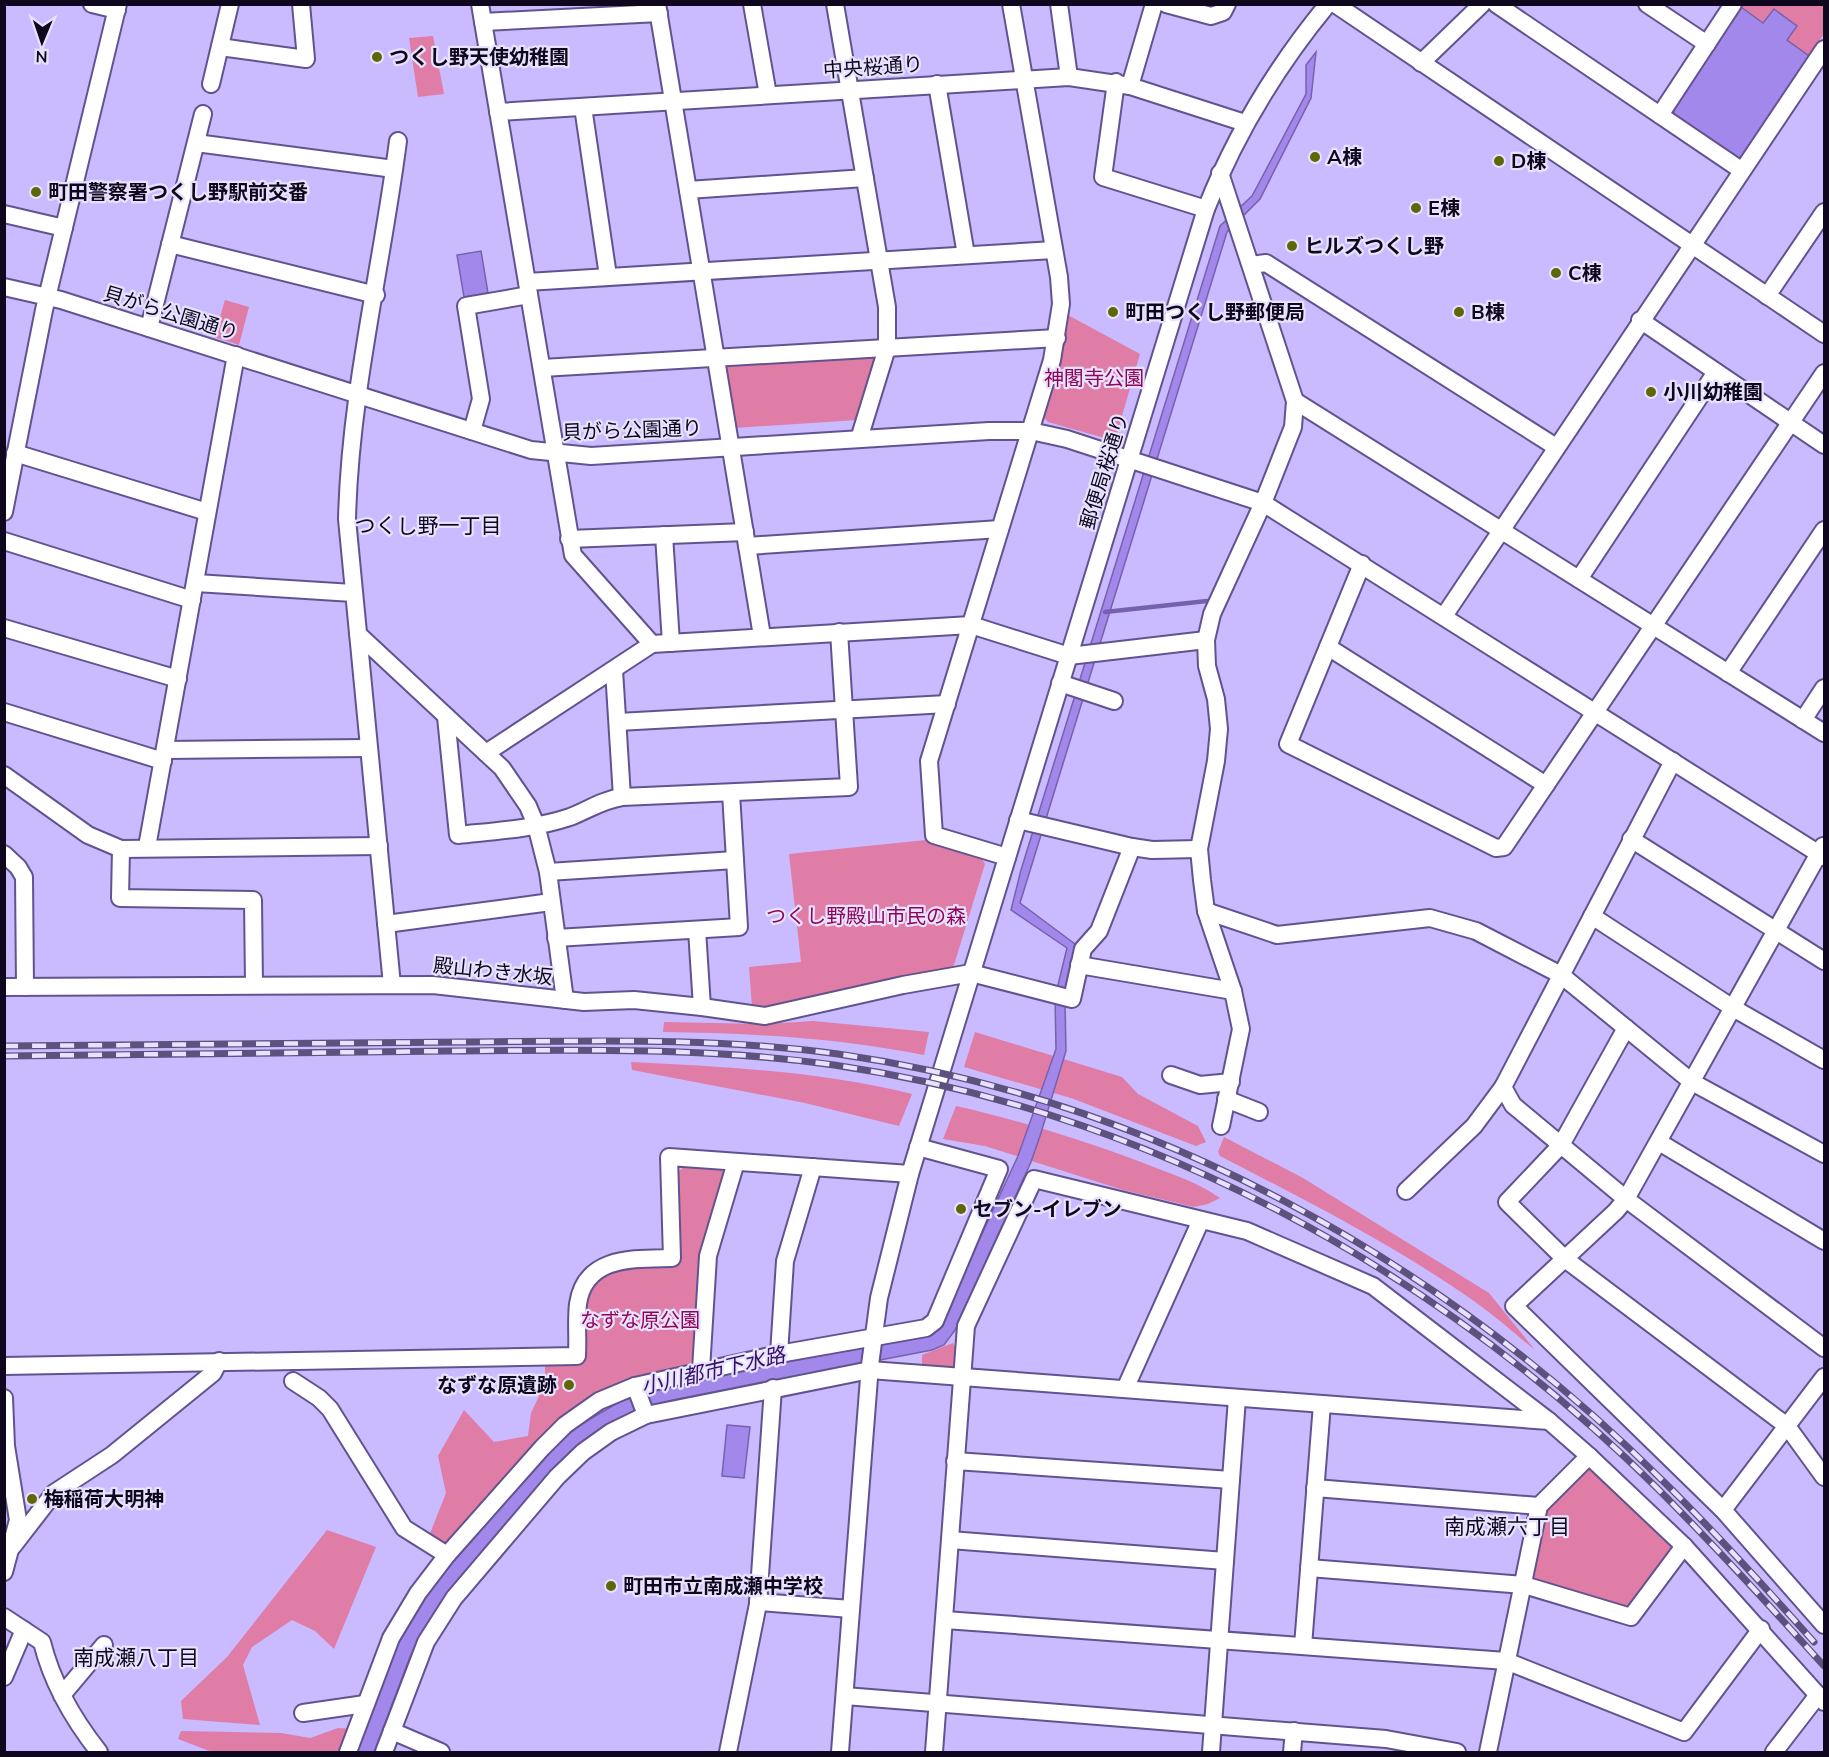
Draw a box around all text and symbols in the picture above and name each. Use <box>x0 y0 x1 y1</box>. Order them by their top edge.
north arrow <box>12 12 72 72</box>
place label: つくし野天使幼稚園 <box>389 44 569 71</box>
text: N <box>35 45 48 67</box>
marker: つくし野天使幼稚園 <box>370 50 384 64</box>
street label: 中央桜通り <box>822 51 924 84</box>
place label: A棟 <box>1327 144 1362 171</box>
place label: D棟 <box>1511 148 1546 175</box>
marker: A棟 <box>1308 150 1322 164</box>
marker: D棟 <box>1492 154 1506 168</box>
place label: 町田警察署つくし野駅前交番 <box>48 179 308 206</box>
marker: 町田警察署つくし野駅前交番 <box>29 185 43 199</box>
place label: E棟 <box>1428 195 1460 222</box>
marker: E棟 <box>1409 201 1423 215</box>
place label: ヒルズつくし野 <box>1304 233 1444 260</box>
marker: ヒルズつくし野 <box>1285 239 1299 253</box>
place label: C棟 <box>1568 260 1602 287</box>
marker: C棟 <box>1549 266 1563 280</box>
street label: 貝がら公園通り <box>100 280 242 347</box>
place label: 町田つくし野郵便局 <box>1125 299 1305 326</box>
place label: B棟 <box>1471 299 1505 326</box>
marker: 町田つくし野郵便局 <box>1106 305 1120 319</box>
marker: B棟 <box>1452 305 1466 319</box>
park label: 神閣寺公園 <box>1044 365 1144 392</box>
place label: 小川幼稚園 <box>1663 379 1763 406</box>
marker: 小川幼稚園 <box>1644 385 1658 399</box>
street label: 郵便局桜通り <box>1074 410 1135 532</box>
street label: 貝がら公園通り <box>562 415 702 446</box>
district label: つくし野一丁目 <box>355 512 502 540</box>
park label: つくし野殿山市民の森 <box>766 903 966 930</box>
street label: 殿山わき水坂 <box>432 952 554 991</box>
place label: セブン-イレブン <box>973 1196 1122 1223</box>
marker: セブン-イレブン <box>954 1202 968 1216</box>
park label: なずな原公園 <box>580 1307 700 1334</box>
water label: 小川都市下水路 <box>638 1340 790 1401</box>
place label: なずな原遺跡 <box>437 1372 557 1399</box>
marker: なずな原遺跡 <box>562 1378 576 1392</box>
place label: 梅稲荷大明神 <box>44 1486 164 1513</box>
marker: 梅稲荷大明神 <box>25 1492 39 1506</box>
district label: 南成瀬六丁目 <box>1444 1513 1570 1541</box>
place label: 町田市立南成瀬中学校 <box>623 1573 823 1600</box>
marker: 町田市立南成瀬中学校 <box>604 1579 618 1593</box>
district label: 南成瀬八丁目 <box>73 1644 199 1672</box>

